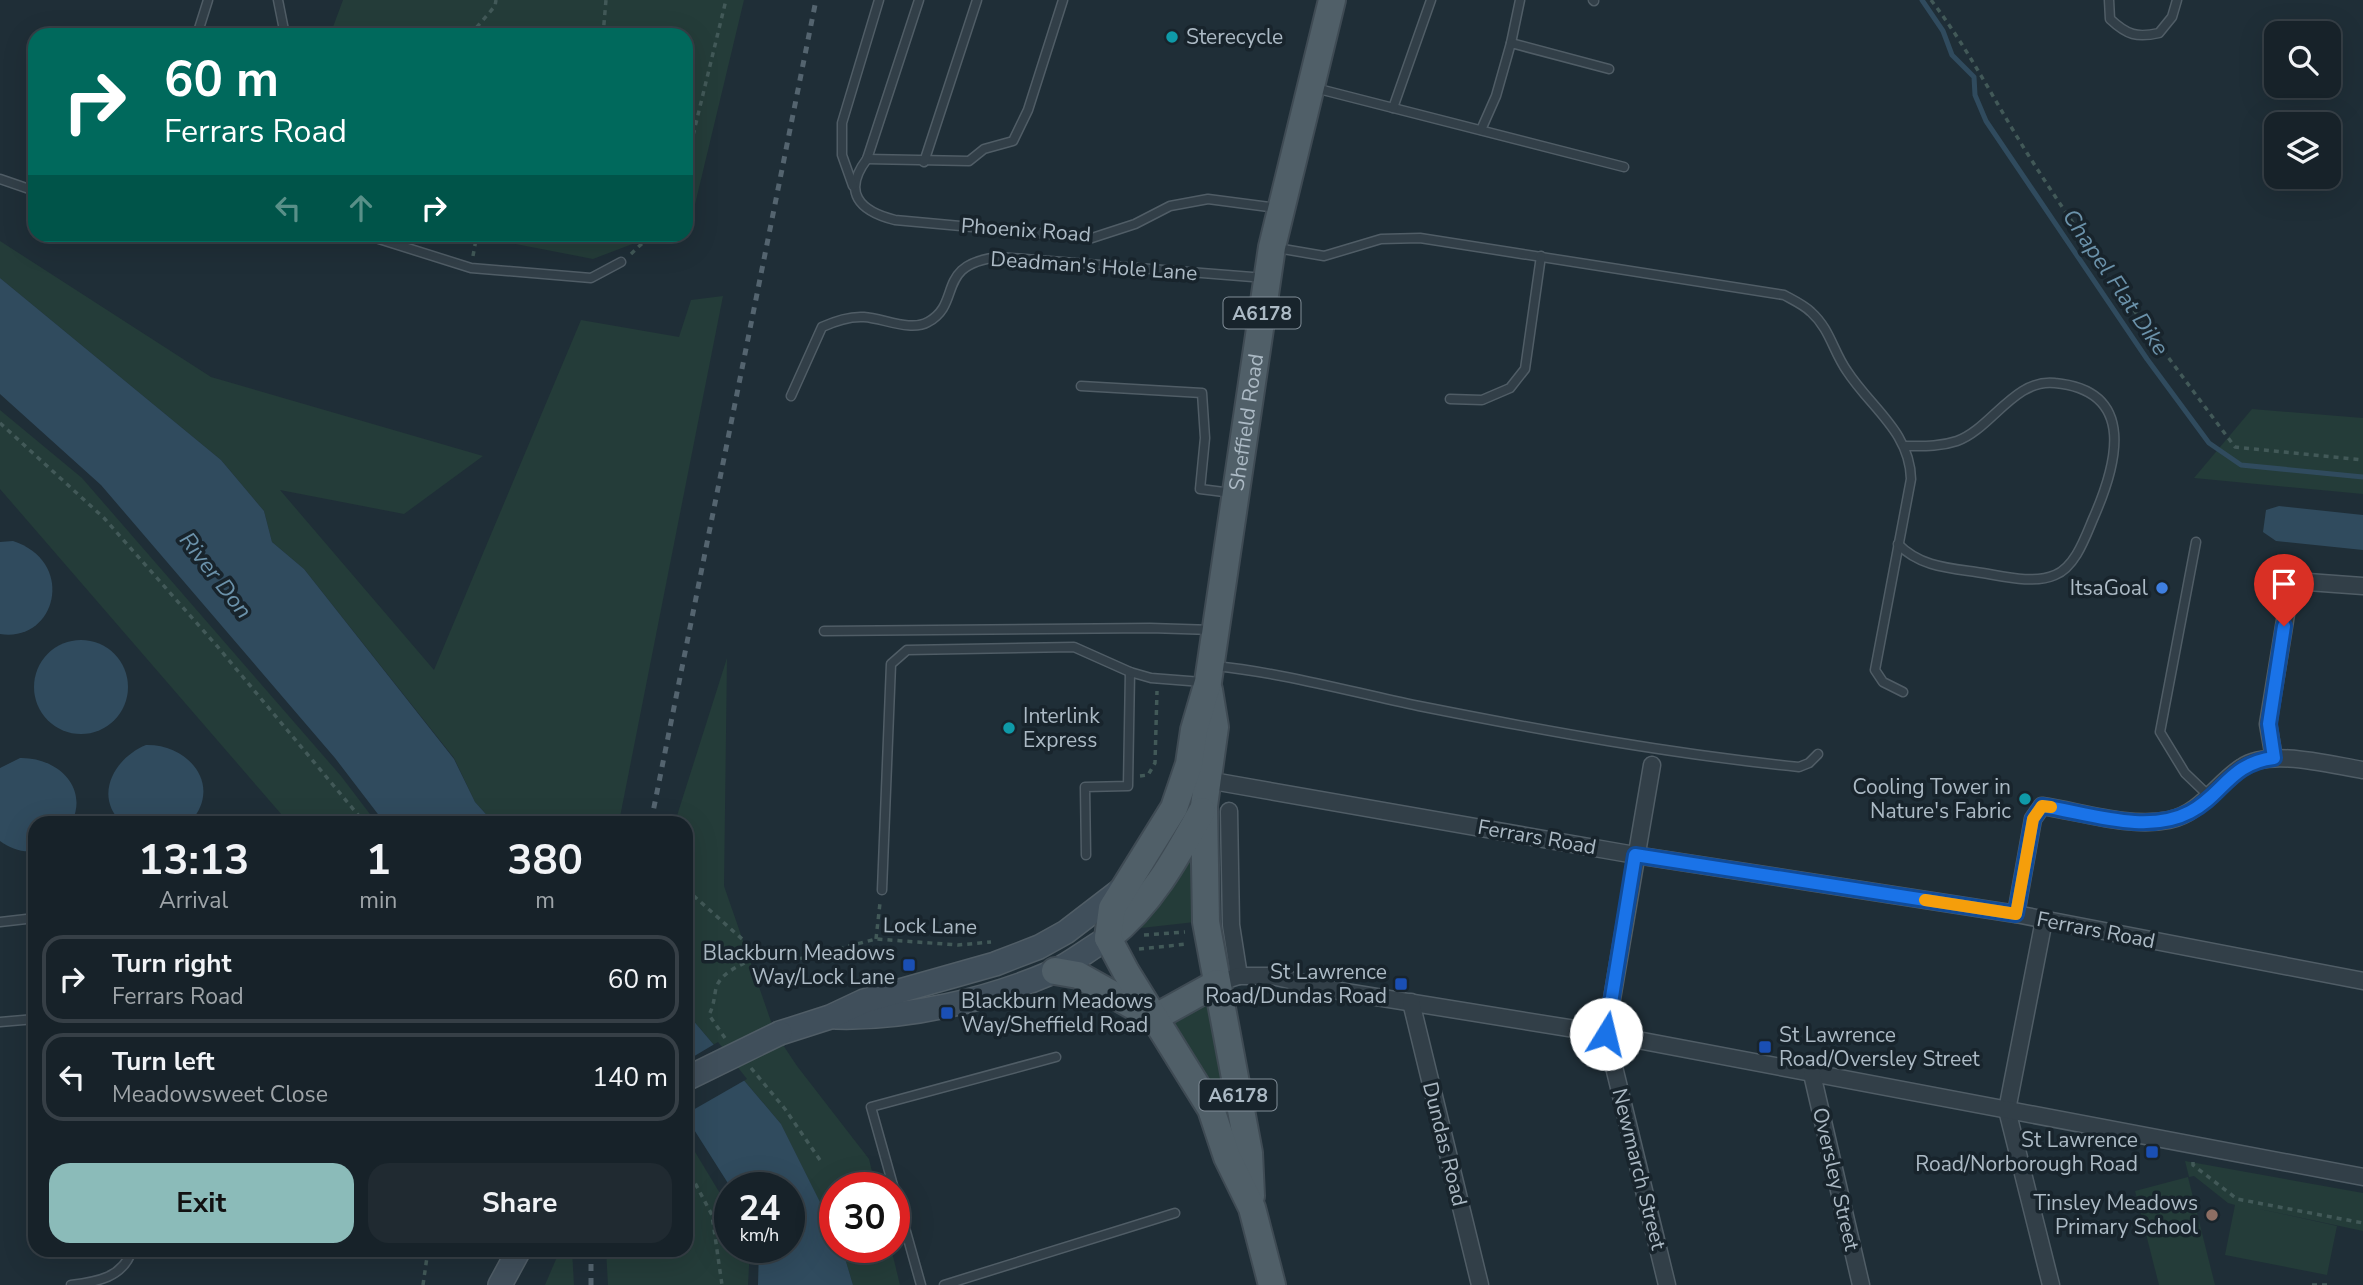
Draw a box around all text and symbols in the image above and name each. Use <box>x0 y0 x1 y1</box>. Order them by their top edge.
map controls <box>2264 21 2341 189</box>
button: search <box>2264 21 2341 98</box>
place label: Sterecycle <box>1186 23 1283 51</box>
marker: Sterecycle <box>1164 29 1180 45</box>
text: 60 m <box>164 46 279 113</box>
icon: right <box>49 56 140 147</box>
text: Ferrars Road <box>164 110 347 153</box>
button: layers <box>2264 112 2341 189</box>
icon: left <box>269 189 307 227</box>
icon: ahead <box>342 189 380 227</box>
icon: right <box>415 189 453 227</box>
water label: Chapel Flat Dike <box>2055 203 2176 362</box>
street label: Phoenix Road <box>960 211 1092 249</box>
street label: Deadman's Hole Lane <box>990 245 1198 287</box>
road number: A6178 <box>1224 298 1300 328</box>
street label: Sheffield Road <box>1222 352 1270 493</box>
water label: River Don <box>172 526 259 625</box>
pin <box>2254 554 2314 626</box>
icon: arrive <box>2265 565 2303 603</box>
place label: ItsaGoal <box>2070 574 2149 602</box>
marker: ItsaGoal <box>2154 580 2170 596</box>
place label: Interlink Express <box>1023 702 1100 754</box>
marker: Interlink Express <box>1001 720 1017 736</box>
place label: Cooling Tower in Nature's Fabric <box>1853 773 2011 825</box>
marker: Cooling Tower in Nature's Fabric <box>2017 791 2033 807</box>
street label: Ferrars Road <box>1475 813 1599 861</box>
text: 13:13 <box>138 832 249 889</box>
text: 1 <box>366 832 391 889</box>
text: 380 <box>507 832 583 889</box>
text: Arrival <box>159 885 228 916</box>
text: min <box>359 885 397 916</box>
text: m <box>535 885 555 916</box>
street label: Ferrars Road <box>2034 905 2158 955</box>
street label: Lock Lane <box>883 911 977 941</box>
place label: Blackburn Meadows Way/Lock Lane <box>703 939 895 991</box>
text: Turn right <box>112 946 231 981</box>
marker: Blackburn Meadows Way/Lock Lane <box>901 957 917 973</box>
place label: St Lawrence Road/Dundas Road <box>1205 958 1387 1010</box>
icon: right <box>53 960 91 998</box>
text: 60 m <box>608 962 668 997</box>
marker: St Lawrence Road/Dundas Road <box>1393 976 1409 992</box>
text: Ferrars Road <box>112 981 244 1012</box>
place label: Blackburn Meadows Way/Sheffield Road <box>961 987 1153 1039</box>
position arrow <box>1569 997 1643 1071</box>
marker: Blackburn Meadows Way/Sheffield Road <box>939 1005 955 1021</box>
place label: St Lawrence Road/Oversley Street <box>1779 1021 1980 1073</box>
marker: St Lawrence Road/Oversley Street <box>1757 1039 1773 1055</box>
text: Turn left <box>112 1044 215 1079</box>
icon: left <box>53 1058 91 1096</box>
text: 140 m <box>592 1060 668 1095</box>
text: Meadowsweet Close <box>112 1079 328 1110</box>
road number: A6178 <box>1200 1079 1276 1110</box>
street label: Dundas Road <box>1416 1079 1474 1209</box>
street label: Newmarch Street <box>1605 1086 1673 1253</box>
street label: Oversley Street <box>1806 1105 1866 1254</box>
place label: St Lawrence Road/Norborough Road <box>1915 1126 2138 1178</box>
marker: St Lawrence Road/Norborough Road <box>2144 1144 2160 1160</box>
button: Exit <box>49 1163 354 1243</box>
button: Share <box>368 1163 672 1243</box>
speed limit sign: 30 <box>819 1172 910 1263</box>
text: 24 <box>738 1185 781 1232</box>
place label: Tinsley Meadows Primary School <box>2034 1189 2199 1241</box>
marker: Tinsley Meadows Primary School <box>2204 1207 2220 1223</box>
text: km/h <box>740 1223 779 1247</box>

